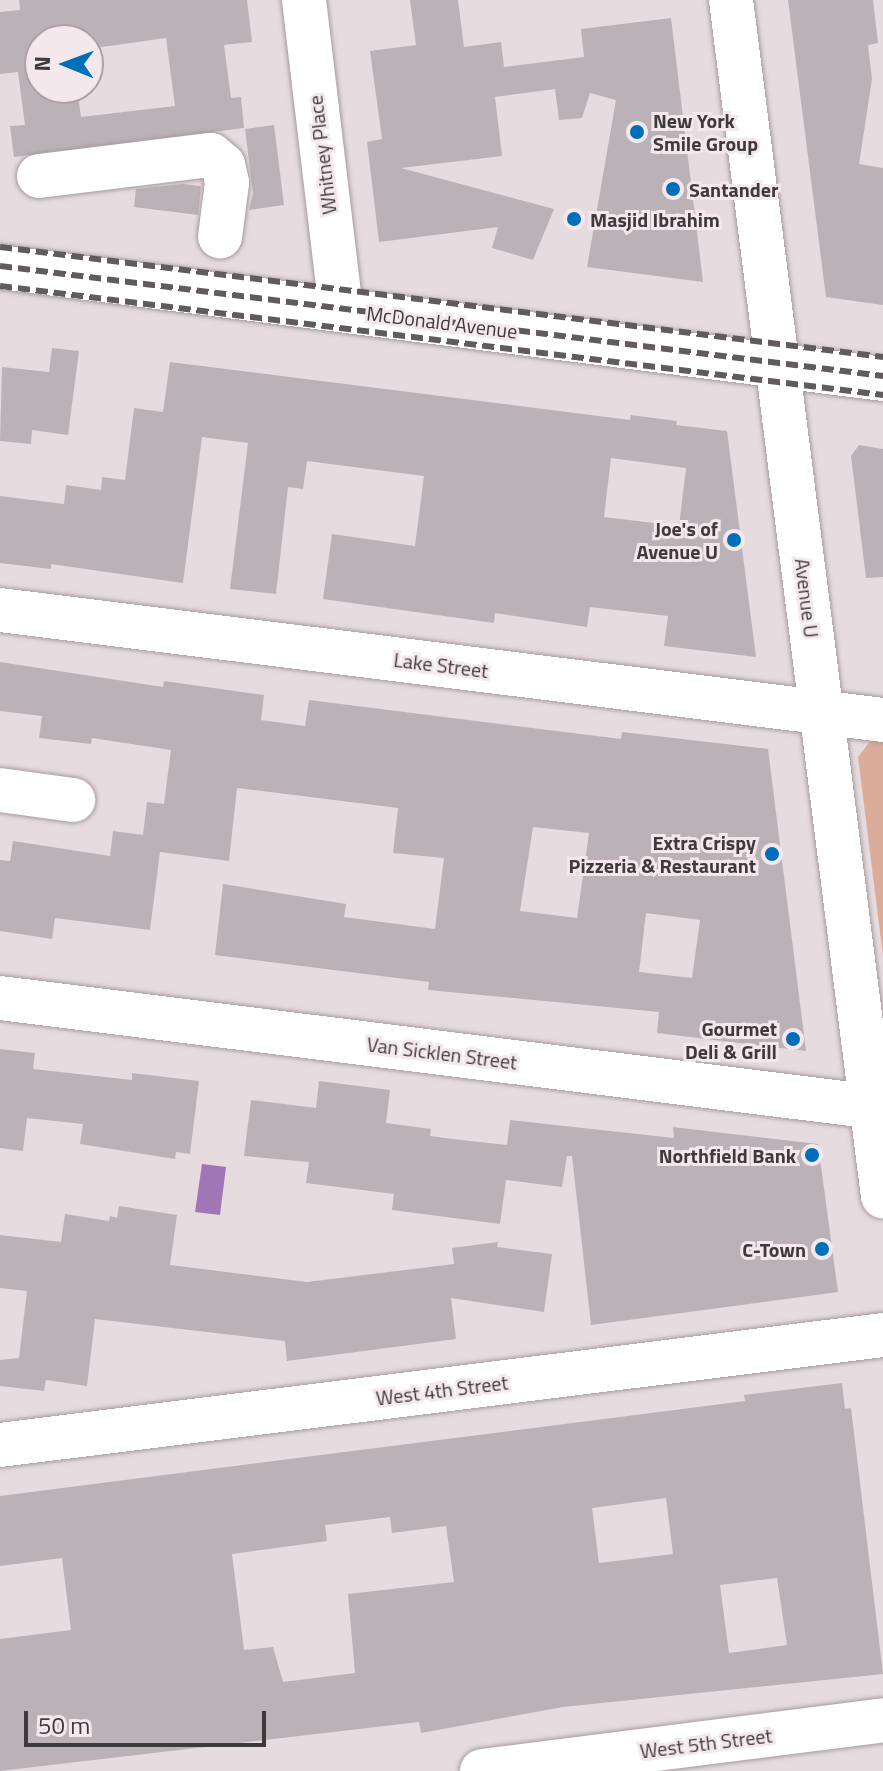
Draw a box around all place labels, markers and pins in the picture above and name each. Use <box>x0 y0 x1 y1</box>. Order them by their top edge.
place label: New York Smile Group <box>653 108 758 155</box>
marker: New York Smile Group <box>628 123 646 141</box>
place label: Santander <box>689 177 778 201</box>
marker: Santander <box>664 180 682 198</box>
place label: Masjid Ibrahim <box>590 207 720 231</box>
marker: Masjid Ibrahim <box>565 210 583 228</box>
place label: Joe's of Avenue U <box>636 516 718 563</box>
marker: Joe's of Avenue U <box>725 531 743 549</box>
place label: Extra Crispy Pizzeria & Restaurant <box>569 830 756 877</box>
marker: Extra Crispy Pizzeria & Restaurant <box>763 845 781 863</box>
place label: Gourmet Deli & Grill <box>685 1016 777 1063</box>
marker: Gourmet Deli & Grill <box>784 1030 802 1048</box>
place label: Northfield Bank <box>659 1143 796 1167</box>
marker: Northfield Bank <box>803 1146 821 1164</box>
place label: C-Town <box>742 1237 806 1261</box>
marker: C-Town <box>813 1240 831 1258</box>

